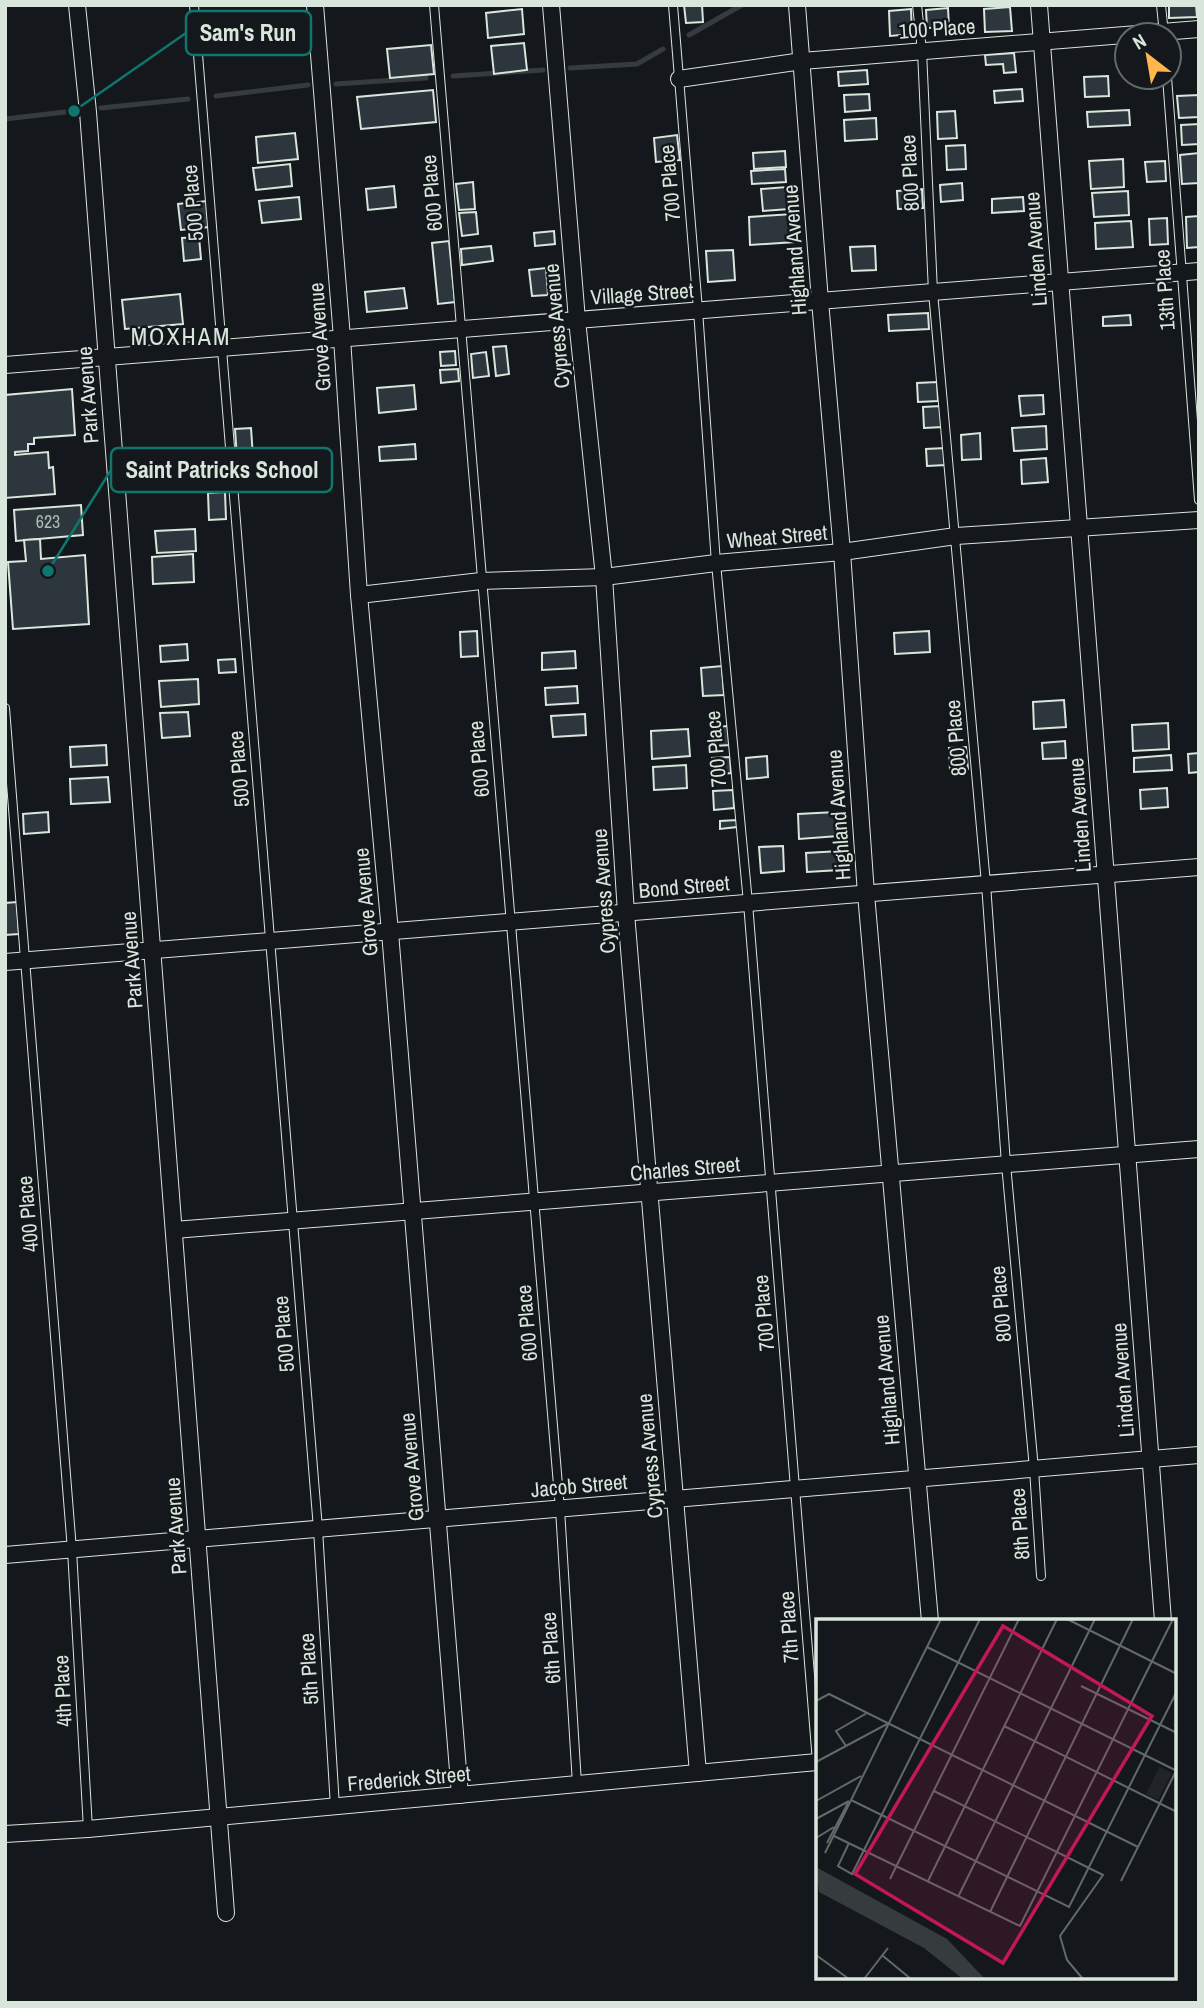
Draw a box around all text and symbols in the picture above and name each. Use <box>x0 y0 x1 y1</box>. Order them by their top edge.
callout: Sam's Run <box>186 11 311 55</box>
street label: 100 Place <box>898 11 976 46</box>
text: Sam's Run <box>200 17 296 48</box>
north arrow <box>1113 21 1183 91</box>
text: N <box>1128 27 1151 55</box>
street label: 800 Place <box>893 134 926 212</box>
street label: 700 Place <box>652 144 687 222</box>
street label: 600 Place <box>414 154 449 232</box>
street label: 500 Place <box>175 164 210 242</box>
street label: Highland Avenue <box>775 184 814 316</box>
street label: Linden Avenue <box>1017 191 1054 307</box>
street label: 13th Place <box>1147 248 1182 332</box>
street label: Cypress Avenue <box>537 262 576 390</box>
street label: Village Street <box>590 275 695 312</box>
street label: Grove Avenue <box>301 282 338 392</box>
district label: MOXHAM <box>131 320 231 352</box>
street label: Park Avenue <box>70 345 105 445</box>
callout: Saint Patricks School <box>111 448 332 492</box>
text: Saint Patricks School <box>126 454 318 485</box>
house number: 623 <box>36 509 60 534</box>
street label: Wheat Street <box>726 518 828 555</box>
street label: 800 Place <box>938 699 973 777</box>
street label: 700 Place <box>698 710 733 788</box>
street label: 600 Place <box>461 720 496 798</box>
street label: 500 Place <box>221 730 256 808</box>
street label: Highland Avenue <box>819 749 858 881</box>
street label: Linden Avenue <box>1061 757 1098 873</box>
street label: Cypress Avenue <box>585 828 622 954</box>
street label: Grove Avenue <box>346 847 385 958</box>
street label: Bond Street <box>637 868 731 905</box>
street label: Park Avenue <box>114 910 149 1010</box>
street label: Charles Street <box>629 1149 741 1188</box>
street label: 400 Place <box>10 1175 45 1253</box>
street label: 800 Place <box>983 1265 1018 1343</box>
street label: 700 Place <box>746 1274 781 1352</box>
street label: 600 Place <box>509 1284 544 1362</box>
street label: 500 Place <box>266 1295 301 1373</box>
street label: Highland Avenue <box>866 1314 907 1446</box>
street label: Linden Avenue <box>1104 1322 1141 1438</box>
street label: Cypress Avenue <box>630 1392 669 1520</box>
street label: Grove Avenue <box>392 1412 431 1523</box>
street label: Jacob Street <box>530 1467 629 1504</box>
street label: Park Avenue <box>158 1476 193 1576</box>
street label: 8th Place <box>1003 1487 1036 1561</box>
street label: 7th Place <box>772 1590 805 1664</box>
street label: 6th Place <box>534 1611 567 1685</box>
inset map <box>816 1619 1176 1980</box>
street label: 5th Place <box>292 1632 325 1706</box>
street label: 4th Place <box>46 1654 79 1728</box>
street label: Frederick Street <box>346 1759 472 1798</box>

